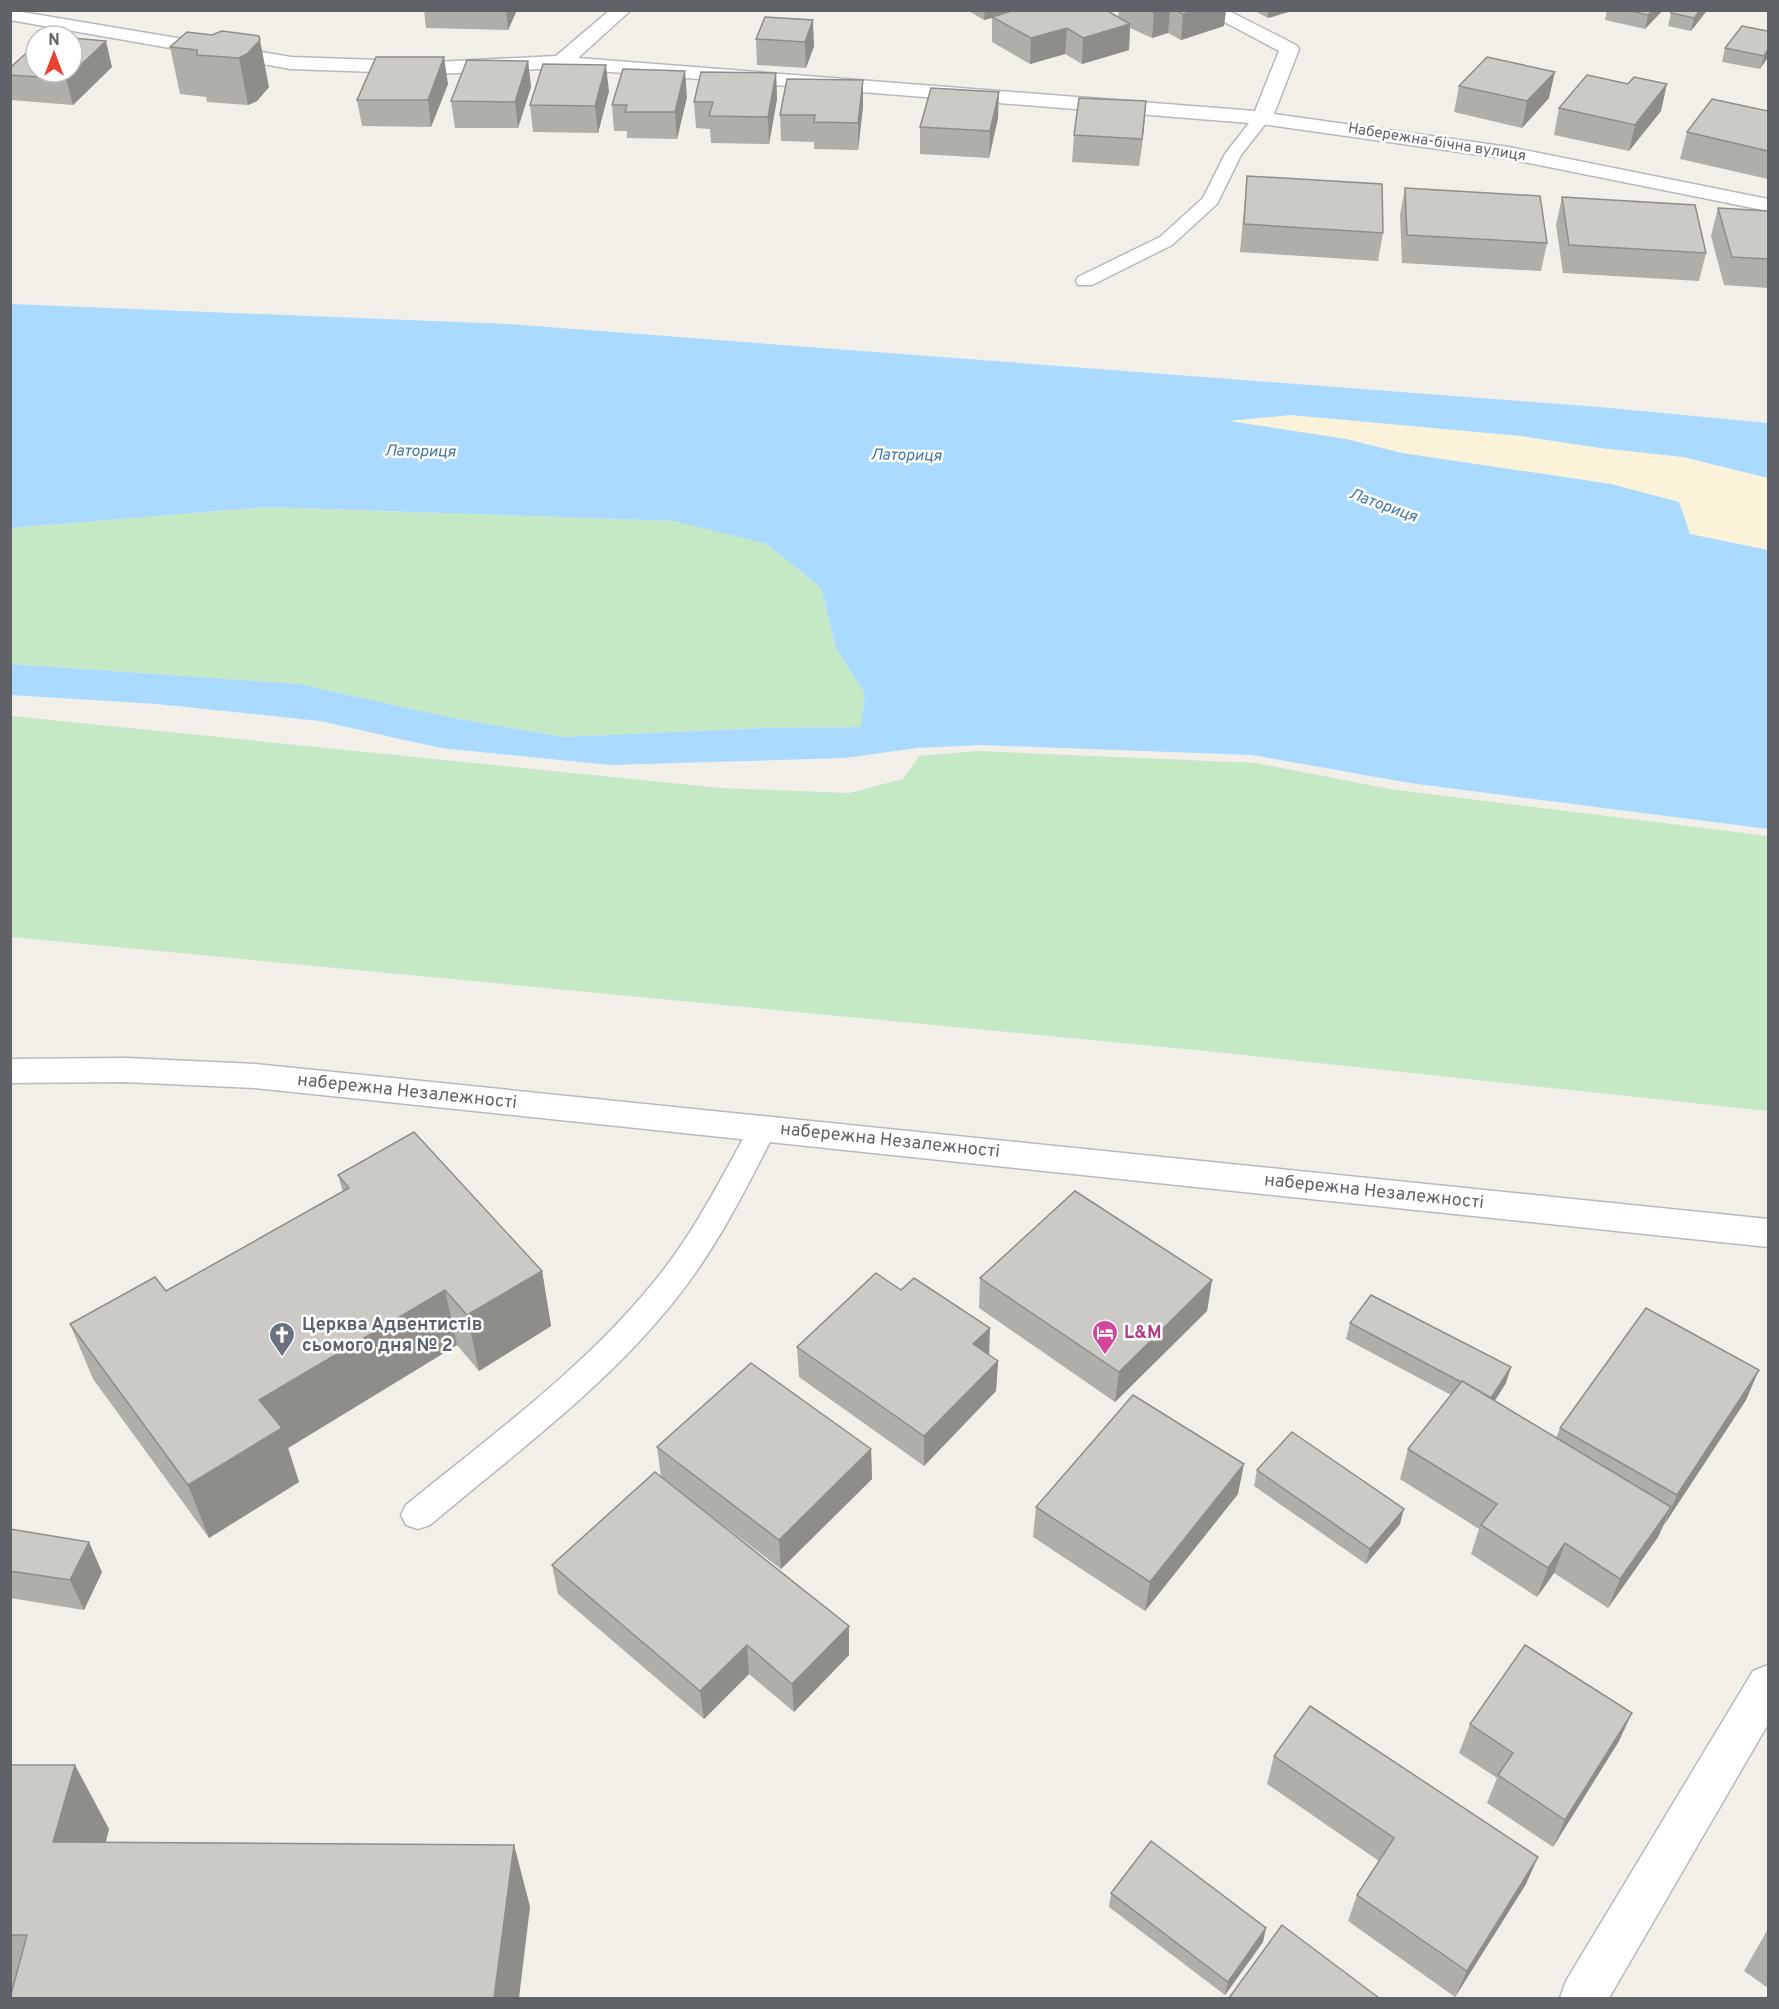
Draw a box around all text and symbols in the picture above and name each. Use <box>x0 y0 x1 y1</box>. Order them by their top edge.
north arrow <box>24 24 84 84</box>
text: N <box>48 31 60 51</box>
street label: Набережна-бічна вулиця <box>1347 120 1527 166</box>
water label: Латориця <box>384 441 456 463</box>
water label: Латориця <box>870 445 942 467</box>
water label: Латориця <box>1346 484 1420 528</box>
street label: набережна Незалежності <box>296 1069 518 1115</box>
street label: набережна Незалежності <box>779 1118 1001 1164</box>
street label: набережна Незалежності <box>1263 1169 1485 1215</box>
place label: Церква Адвентистів сьомого дня № 2 <box>302 1314 482 1358</box>
hotel icon: L&M <box>1090 1318 1120 1356</box>
church icon: Церква Адвентистів сьомого дня № 2 <box>267 1320 297 1358</box>
place label: L&M <box>1124 1322 1162 1345</box>

